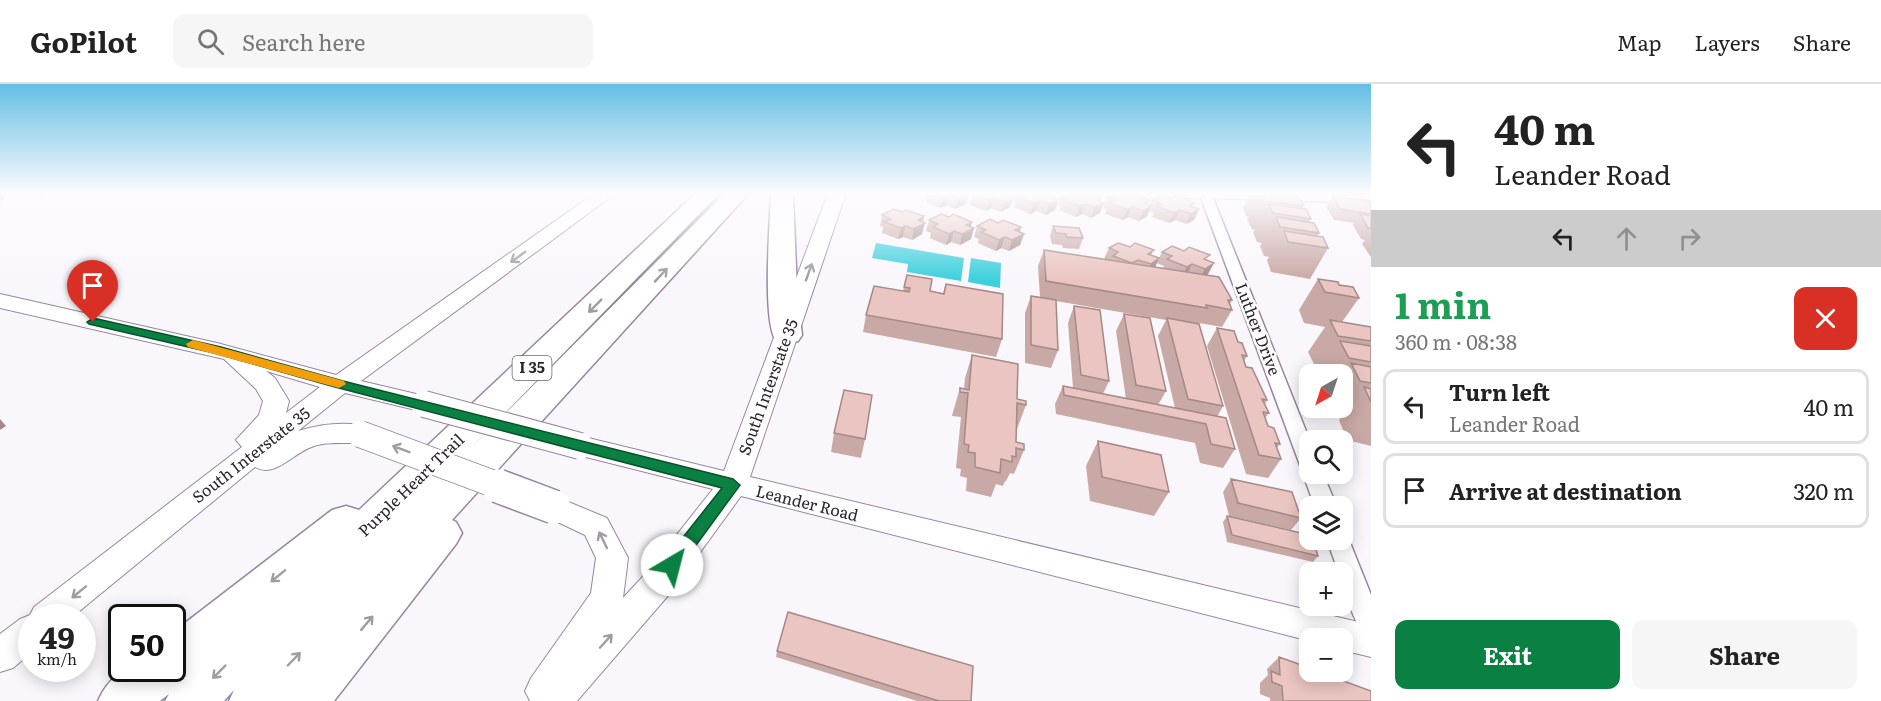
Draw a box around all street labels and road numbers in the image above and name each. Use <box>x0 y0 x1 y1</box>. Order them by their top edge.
street label: Luther Drive <box>1230 279 1288 378</box>
street label: South Interstate 35 <box>731 315 803 458</box>
road number: I 35 <box>512 356 552 380</box>
street label: South Interstate 35 <box>186 401 314 508</box>
street label: Purple Heart Trail <box>352 427 469 541</box>
street label: Leander Road <box>753 478 861 526</box>

